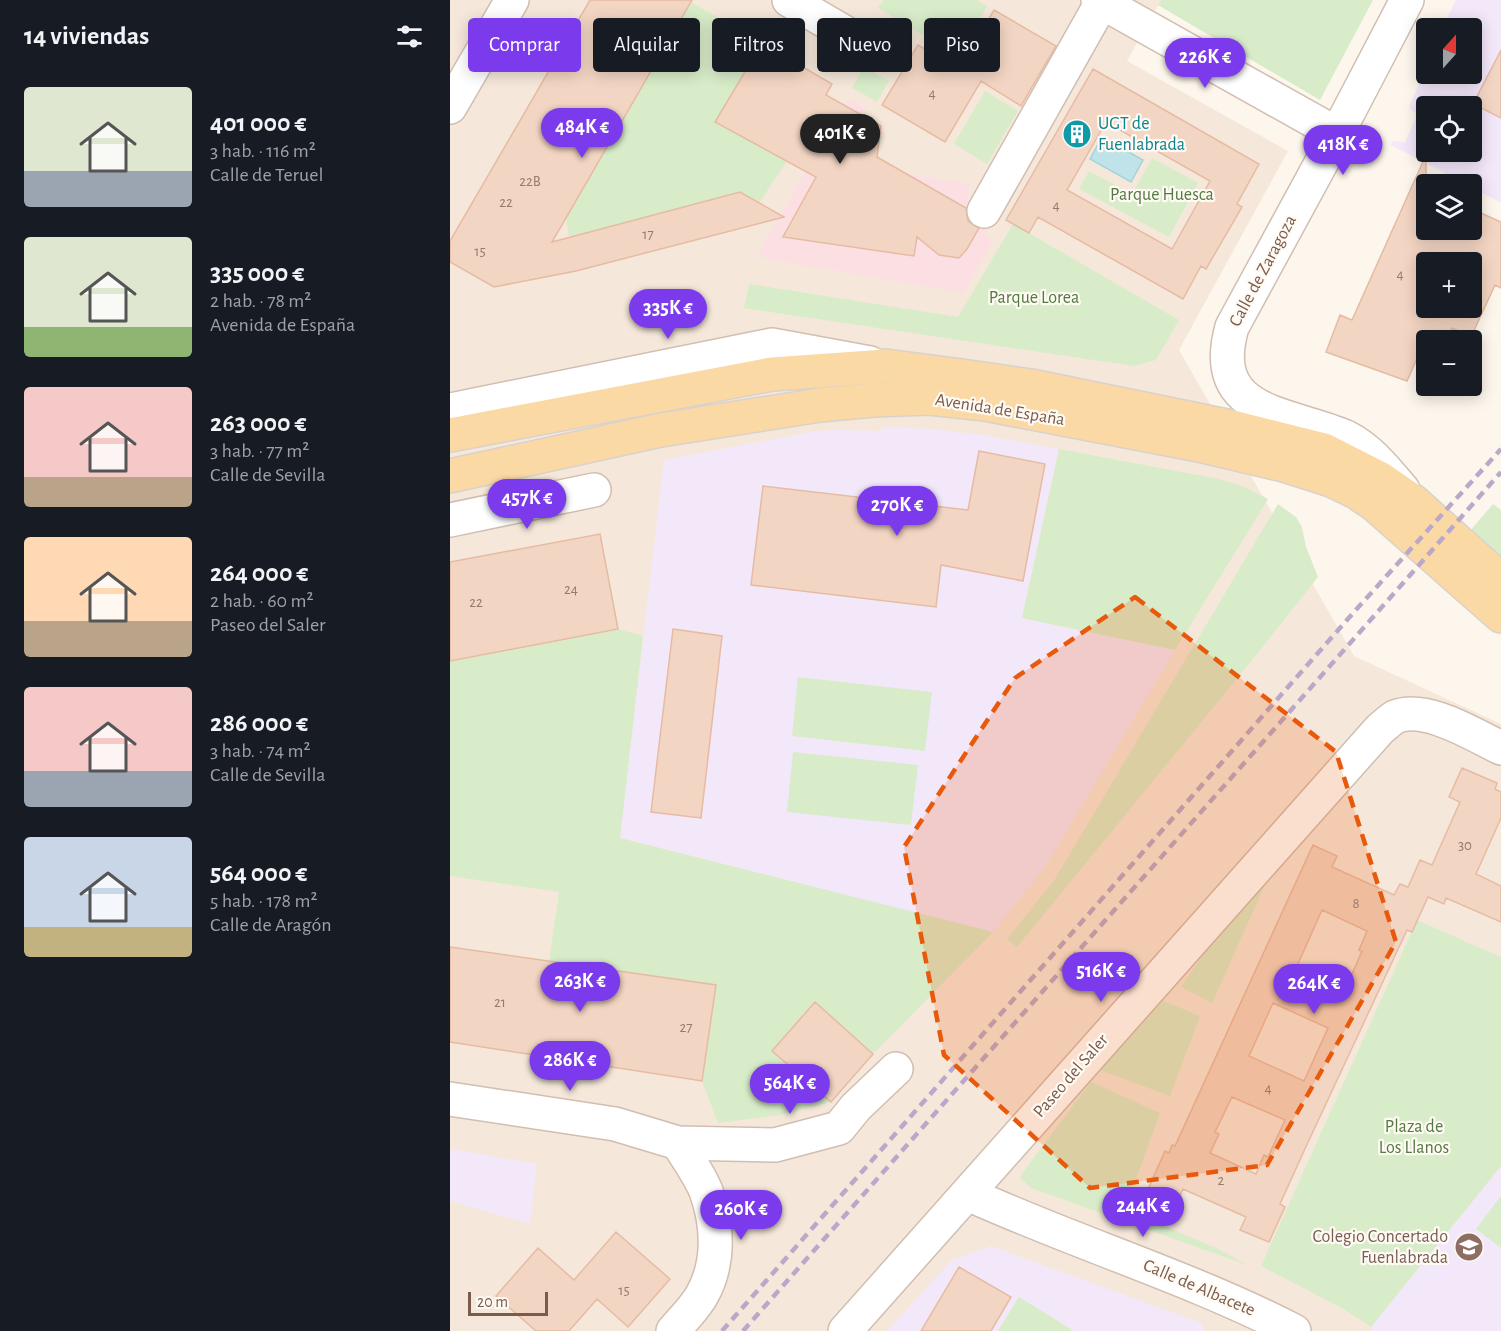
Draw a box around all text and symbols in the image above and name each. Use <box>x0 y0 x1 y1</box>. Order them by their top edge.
chip: Comprar <box>468 18 581 72</box>
chip: Alquilar <box>593 18 700 72</box>
chip: Filtros <box>712 18 805 72</box>
chip: Nuevo <box>817 18 912 72</box>
chip: Piso <box>924 18 1000 72</box>
north arrow <box>1416 18 1482 84</box>
map controls <box>1416 18 1482 396</box>
icon: filters <box>393 20 426 53</box>
text: 14 viviendas <box>24 23 149 49</box>
pin: 226K € <box>1156 38 1254 89</box>
text: 226K € <box>1179 47 1231 67</box>
house number: 4 <box>928 86 936 101</box>
button: locate <box>1416 96 1482 162</box>
pin: 484K € <box>533 108 631 159</box>
text: 401 000 € <box>210 110 307 136</box>
icon: home <box>72 111 144 183</box>
pin: 401K € <box>791 114 889 165</box>
place label: UGT de Fuenlabrada <box>1098 115 1185 154</box>
text: 484K € <box>555 117 609 137</box>
building icon: UGT de Fuenlabrada <box>1061 118 1093 150</box>
text: 401K € <box>814 123 866 143</box>
pin: 418K € <box>1294 125 1392 176</box>
text: 418K € <box>1317 134 1369 154</box>
text: 3 hab. · 116 m² <box>210 141 316 161</box>
text: Calle de Teruel <box>210 165 323 185</box>
house number: 22B <box>519 174 541 189</box>
button: layers <box>1416 174 1482 240</box>
park label: Parque Huesca <box>1110 186 1214 204</box>
house number: 22 <box>499 195 513 210</box>
house number: 4 <box>1052 198 1060 213</box>
street label: Calle de Zaragoza <box>1226 212 1300 330</box>
house number: 17 <box>642 227 654 242</box>
house number: 15 <box>474 244 486 259</box>
button: + <box>1416 252 1482 318</box>
text: 335 000 € <box>210 260 304 286</box>
icon: home <box>72 261 144 333</box>
house number: 4 <box>1396 267 1404 282</box>
pin: 335K € <box>619 289 717 340</box>
park label: Parque Lorea <box>989 289 1079 307</box>
text: 2 hab. · 78 m² <box>210 291 311 311</box>
text: 335K € <box>643 298 693 318</box>
text: Avenida de España <box>210 315 355 335</box>
button: − <box>1416 330 1482 396</box>
street label: Avenida de España <box>934 391 1066 429</box>
text: 263 000 € <box>210 410 307 436</box>
icon: home <box>72 411 144 483</box>
text: 3 hab. · 77 m² <box>210 441 309 461</box>
text: Calle de Sevilla <box>210 465 326 485</box>
pin: 457K € <box>478 479 576 530</box>
pin: 270K € <box>848 486 946 537</box>
text: 457K € <box>501 488 553 508</box>
text: 270K € <box>871 495 923 515</box>
text: 264 000 € <box>210 560 309 586</box>
icon: home <box>72 561 144 633</box>
house number: 24 <box>564 582 578 597</box>
text: 2 hab. · 60 m² <box>210 591 313 611</box>
house number: 22 <box>469 595 483 610</box>
text: Paseo del Saler <box>210 615 326 635</box>
text: 286 000 € <box>210 710 308 736</box>
icon: home <box>72 711 144 783</box>
text: 3 hab. · 74 m² <box>210 741 311 761</box>
text: Calle de Sevilla <box>210 765 326 785</box>
house number: 30 <box>1458 838 1472 853</box>
text: 564 000 € <box>210 860 308 886</box>
icon: home <box>72 861 144 933</box>
text: 5 hab. · 178 m² <box>210 891 317 911</box>
house number: 8 <box>1352 896 1360 911</box>
text: Calle de Aragón <box>210 915 331 935</box>
pin: 516K € <box>1052 952 1150 1003</box>
text: 516K € <box>1076 961 1126 981</box>
pin: 263K € <box>531 962 629 1013</box>
pin: 264K € <box>1265 964 1363 1015</box>
text: 263K € <box>554 971 606 991</box>
text: 264K € <box>1287 973 1341 993</box>
house number: 21 <box>494 995 506 1010</box>
house number: 27 <box>679 1020 693 1035</box>
street label: Paseo del Saler <box>1030 1031 1112 1121</box>
pin: 286K € <box>521 1041 619 1092</box>
text: 286K € <box>544 1050 596 1070</box>
pin: 564K € <box>741 1064 839 1115</box>
text: 564K € <box>764 1073 816 1093</box>
house number: 4 <box>1264 1081 1272 1096</box>
park label: Plaza de Los Llanos <box>1379 1118 1449 1157</box>
house number: 2 <box>1218 1173 1225 1188</box>
pin: 244K € <box>1094 1187 1192 1238</box>
pin: 260K € <box>692 1190 790 1241</box>
text: 244K € <box>1116 1196 1170 1216</box>
text: 260K € <box>714 1199 768 1219</box>
place label: Colegio Concertado Fuenlabrada <box>1312 1228 1448 1267</box>
school or university icon: Colegio Concertado Fuenlabrada <box>1453 1231 1485 1263</box>
street label: Calle de Albacete <box>1140 1256 1258 1320</box>
house number: 15 <box>618 1283 630 1298</box>
scale bar <box>468 1289 548 1316</box>
text: 20 m <box>477 1294 508 1310</box>

